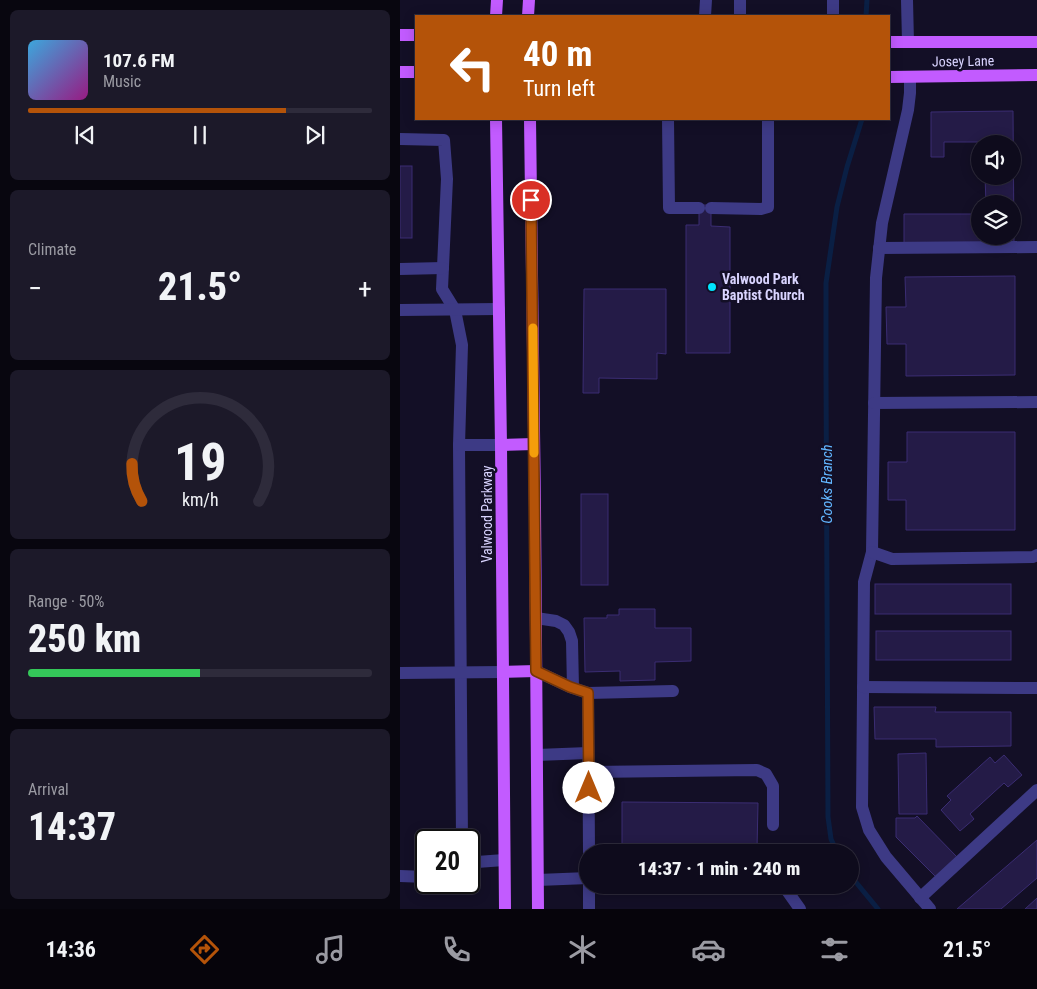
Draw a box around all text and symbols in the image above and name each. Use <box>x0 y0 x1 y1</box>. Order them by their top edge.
text: 40 m <box>523 34 592 75</box>
icon: left <box>440 35 505 100</box>
text: 107.6 FM <box>103 49 175 72</box>
street label: Josey Lane <box>932 52 995 70</box>
text: Music <box>103 72 141 91</box>
text: Turn left <box>523 76 595 101</box>
icon: previous <box>71 121 99 149</box>
icon: pause <box>186 121 214 149</box>
icon: next <box>301 121 329 149</box>
map controls <box>971 135 1021 245</box>
button: sound <box>971 135 1021 185</box>
pin <box>510 179 552 221</box>
icon: arrive <box>517 186 545 214</box>
button: layers <box>971 195 1021 245</box>
text: Climate <box>28 240 76 259</box>
text: 21.5° <box>158 265 242 309</box>
place label: Valwood Park Baptist Church <box>722 271 805 303</box>
text: − <box>28 272 42 305</box>
text: + <box>358 272 372 305</box>
marker: Valwood Park Baptist Church <box>706 281 718 293</box>
text: 19 <box>174 432 226 493</box>
water label: Cooks Branch <box>818 444 836 524</box>
street label: Valwood Parkway <box>479 465 495 563</box>
text: km/h <box>182 489 218 510</box>
text: Range · 50% <box>28 592 104 611</box>
text: 250 km <box>28 617 141 661</box>
position arrow <box>562 761 614 813</box>
text: Arrival <box>28 780 69 799</box>
text: 14:37 <box>28 805 116 849</box>
speed limit sign: 20 <box>415 829 480 894</box>
text: 14:37 · 1 min · 240 m <box>638 857 800 880</box>
icon: directions <box>187 932 222 967</box>
icon: music <box>313 932 348 967</box>
icon: phone <box>439 932 474 967</box>
icon: climate <box>565 932 600 967</box>
icon: car <box>691 932 726 967</box>
icon: filters <box>817 932 852 967</box>
text: 14:36 <box>46 937 96 962</box>
text: 21.5° <box>943 937 991 962</box>

